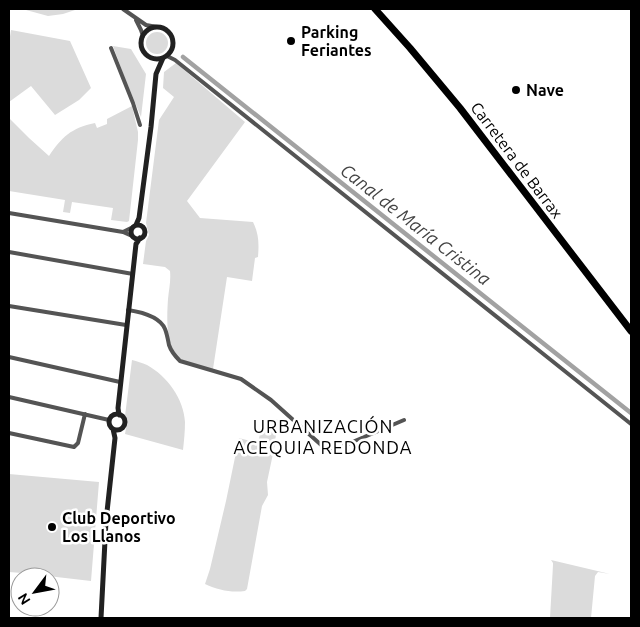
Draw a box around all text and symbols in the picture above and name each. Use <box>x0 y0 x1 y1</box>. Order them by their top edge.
place label: Parking Feriantes <box>301 23 372 59</box>
marker: Parking Feriantes <box>285 35 297 47</box>
place label: Nave <box>526 81 564 99</box>
marker: Nave <box>510 84 522 96</box>
street label: Carretera de Barrax <box>467 98 567 222</box>
water label: Canal de María Cristina <box>337 159 495 289</box>
district label: URBANIZACIÓN ACEQUIA REDONDA <box>233 415 413 458</box>
place label: Club Deportivo Los Llanos <box>62 509 176 545</box>
marker: Club Deportivo Los Llanos <box>46 521 58 533</box>
north arrow <box>10 567 60 617</box>
text: N <box>14 590 34 608</box>

